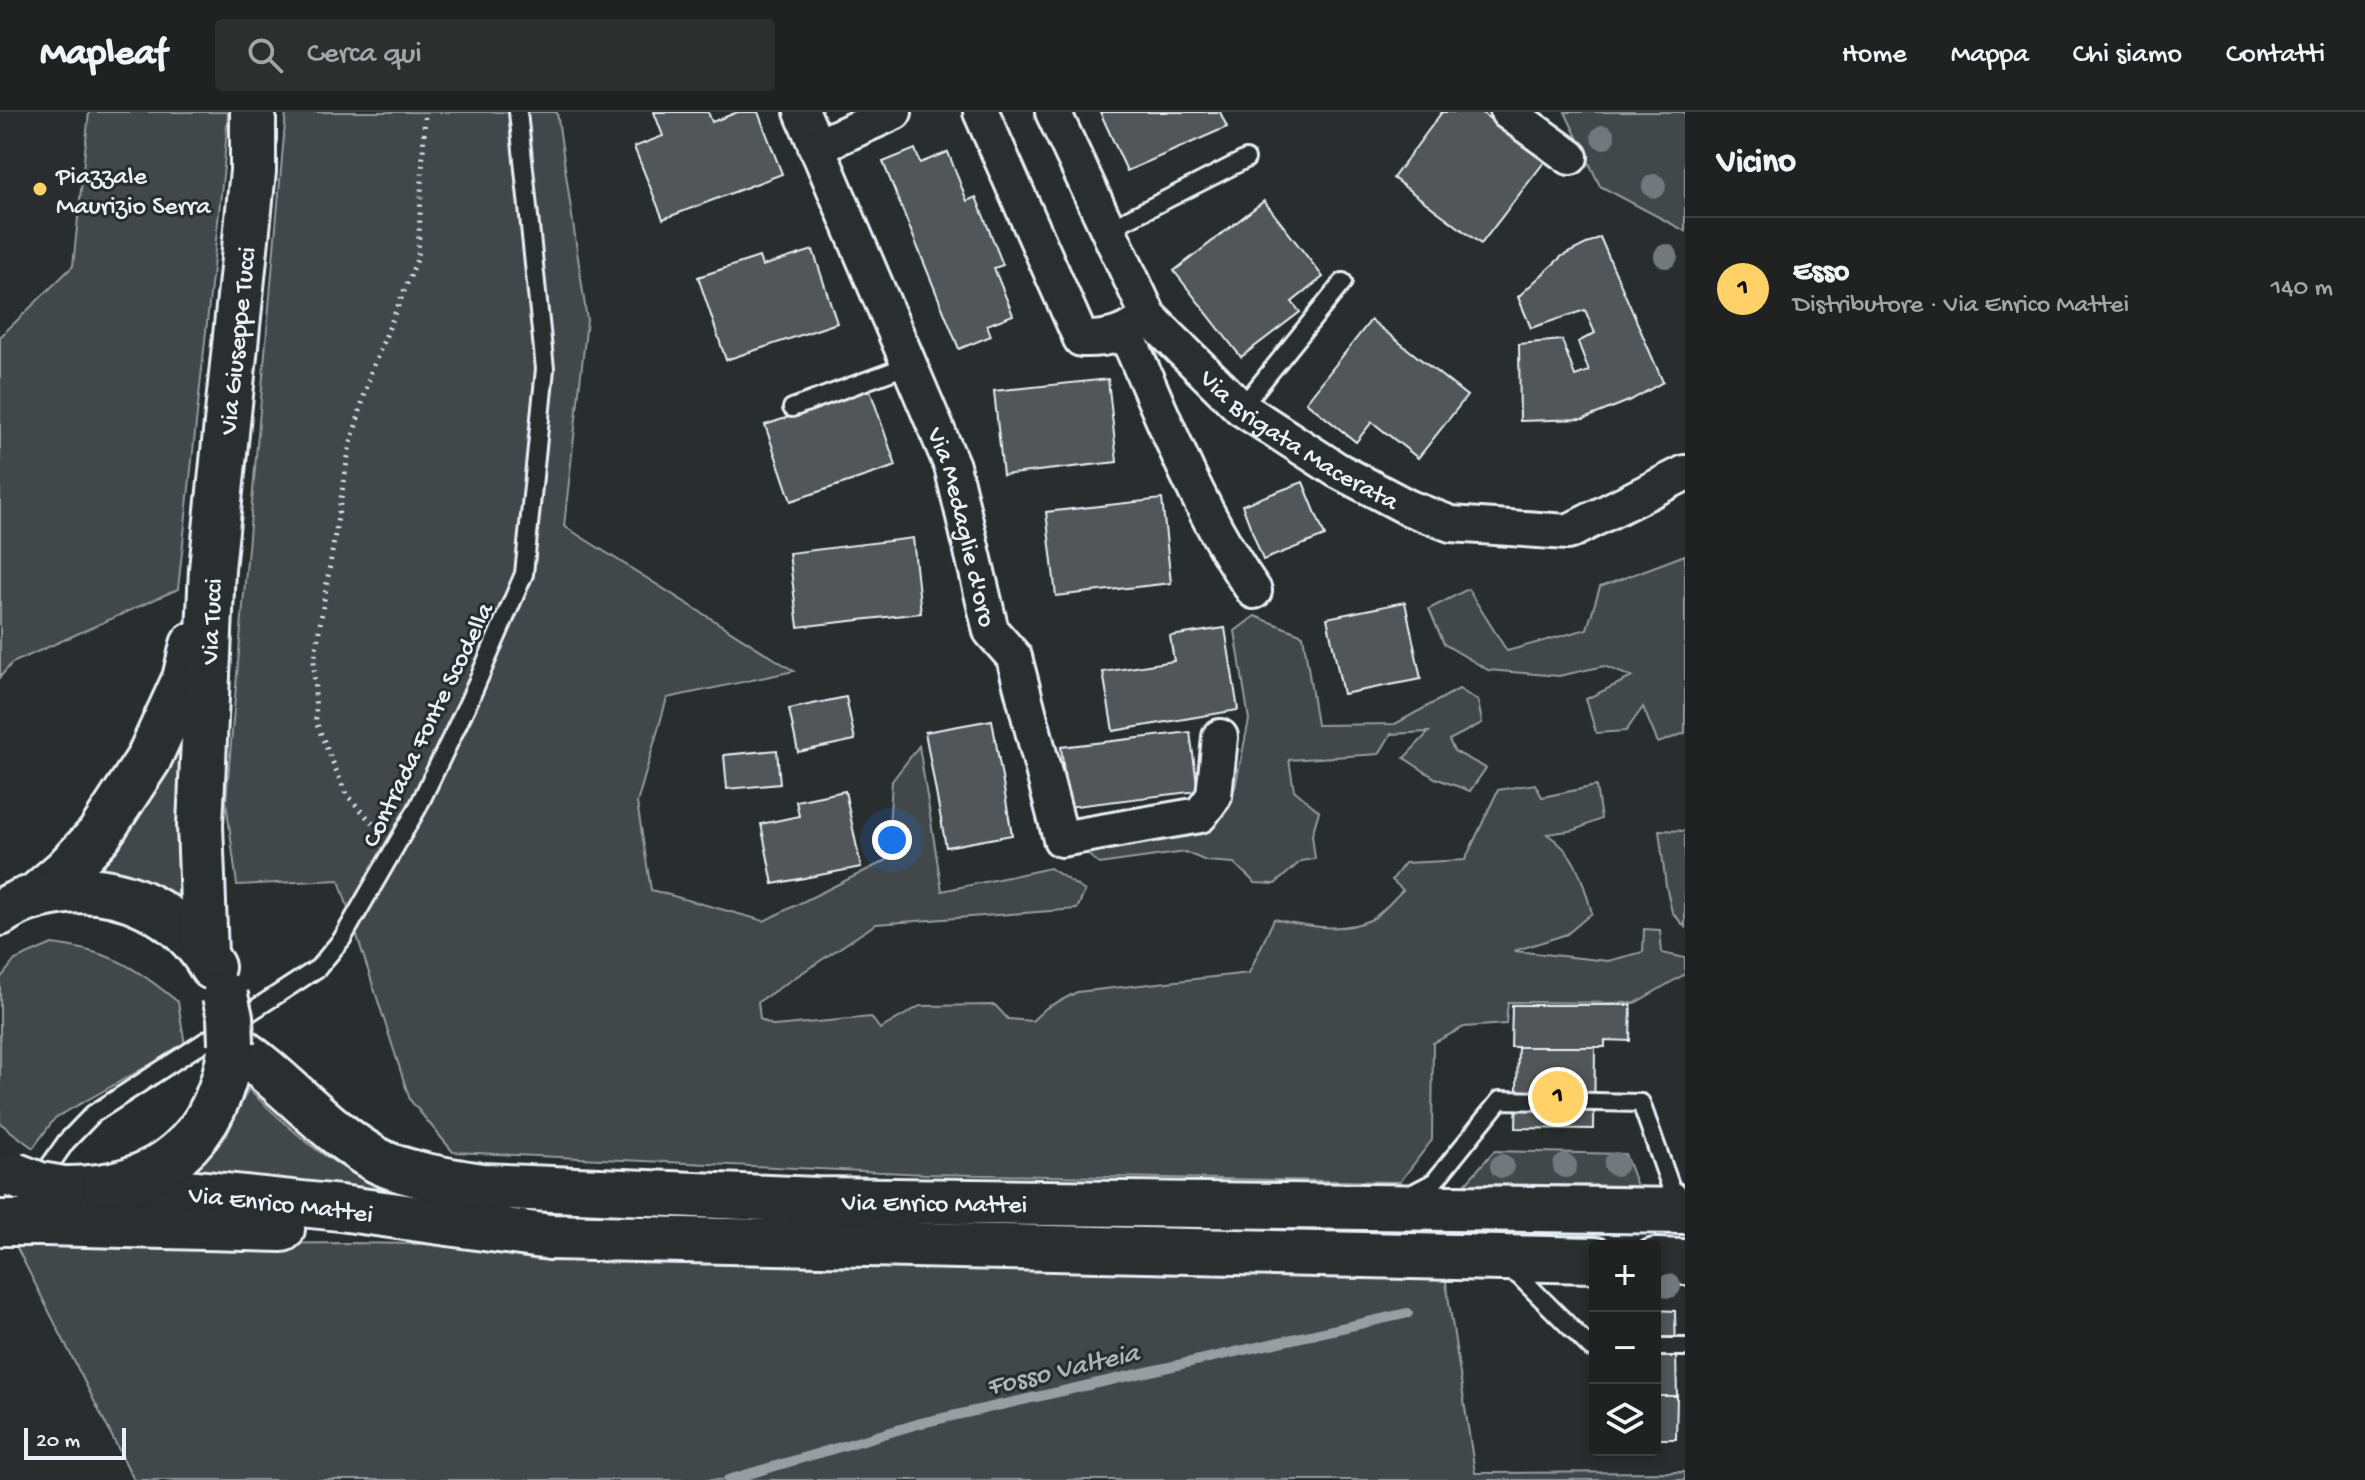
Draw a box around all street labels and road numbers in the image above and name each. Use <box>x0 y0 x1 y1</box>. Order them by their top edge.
street label: Via Giuseppe Tucci <box>215 246 265 437</box>
street label: Via Brigata Macerata <box>1191 364 1404 520</box>
street label: Via Medaglie d'oro <box>917 423 1001 631</box>
street label: Via Tucci <box>196 578 232 666</box>
street label: Contrada Fonte Scodella <box>357 597 503 853</box>
street label: Via Enrico Mattei <box>186 1181 375 1232</box>
street label: Via Enrico Mattei <box>841 1189 1027 1223</box>

